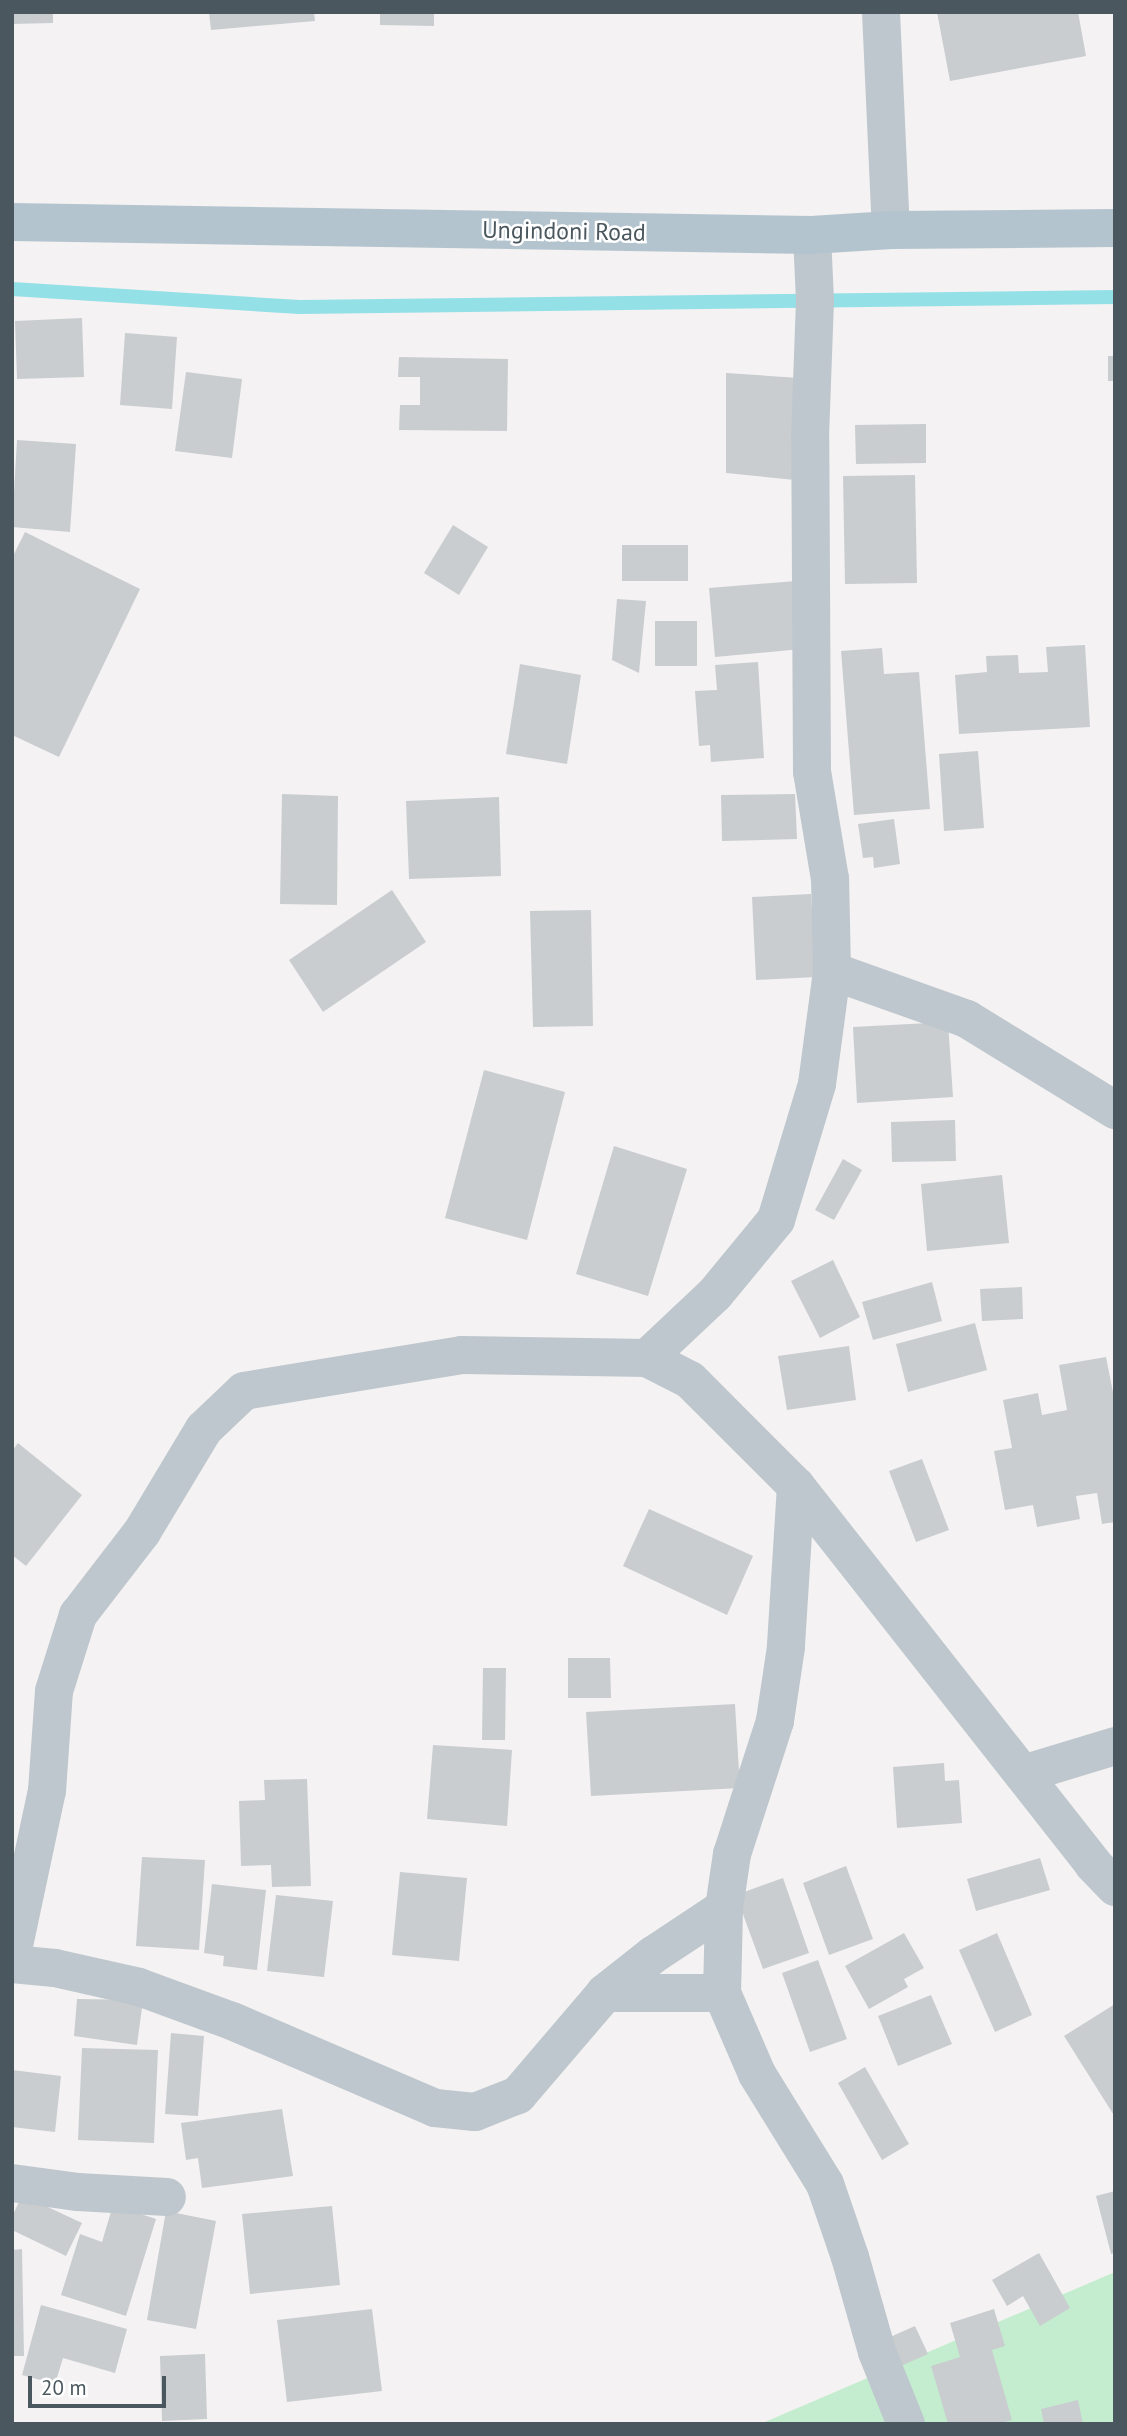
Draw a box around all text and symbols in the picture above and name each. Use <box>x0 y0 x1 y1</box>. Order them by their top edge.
street label: Ungindoni Road <box>482 215 646 247</box>
scale bar <box>32 2362 170 2406</box>
text: 20 m <box>41 2374 87 2401</box>

